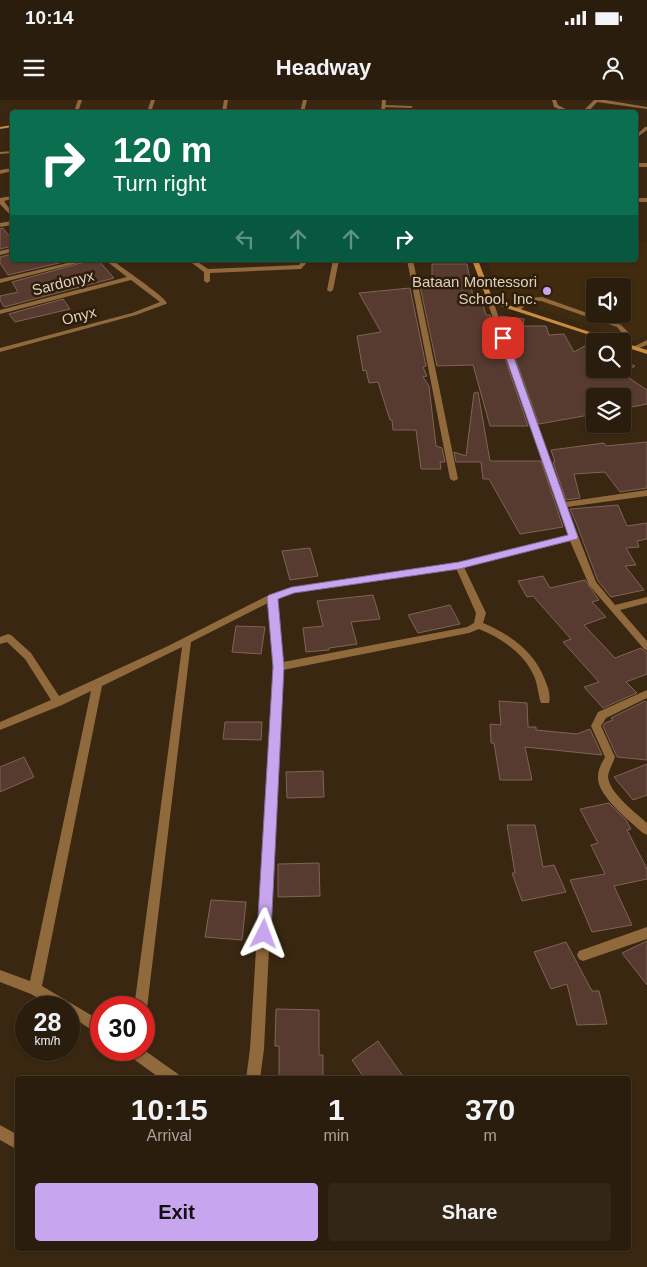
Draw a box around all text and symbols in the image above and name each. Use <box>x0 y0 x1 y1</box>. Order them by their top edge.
text: 10:14 <box>25 7 74 28</box>
icon: menu <box>20 54 48 82</box>
icon: person <box>599 54 627 82</box>
text: Headway <box>276 55 371 80</box>
icon: right <box>30 130 95 195</box>
text: 120 m <box>113 130 212 169</box>
text: Turn right <box>113 171 206 196</box>
icon: left <box>231 225 259 253</box>
icon: ahead <box>284 225 312 253</box>
icon: ahead <box>337 225 365 253</box>
icon: right <box>390 225 418 253</box>
street label: Sardonyx <box>30 266 96 298</box>
place label: Bataan Montessori School, Inc. <box>412 273 537 307</box>
map controls <box>586 278 631 433</box>
button: sound <box>586 278 631 323</box>
marker: Bataan Montessori School, Inc. <box>541 285 553 297</box>
street label: Onyx <box>60 303 98 328</box>
pin <box>482 317 524 359</box>
icon: arrive <box>489 324 517 352</box>
button: search <box>586 333 631 378</box>
button: layers <box>586 388 631 433</box>
position arrow <box>237 907 289 959</box>
speed limit sign: 30 <box>90 996 155 1061</box>
text: 28 <box>34 1008 61 1036</box>
text: km/h <box>34 1034 61 1048</box>
text: 10:15 <box>131 1093 208 1126</box>
text: 1 <box>328 1093 345 1126</box>
text: 370 <box>465 1093 515 1126</box>
text: Arrival <box>147 1127 192 1144</box>
text: min <box>323 1127 349 1144</box>
text: m <box>483 1127 497 1144</box>
button: Exit <box>35 1183 318 1241</box>
button: Share <box>328 1183 611 1241</box>

